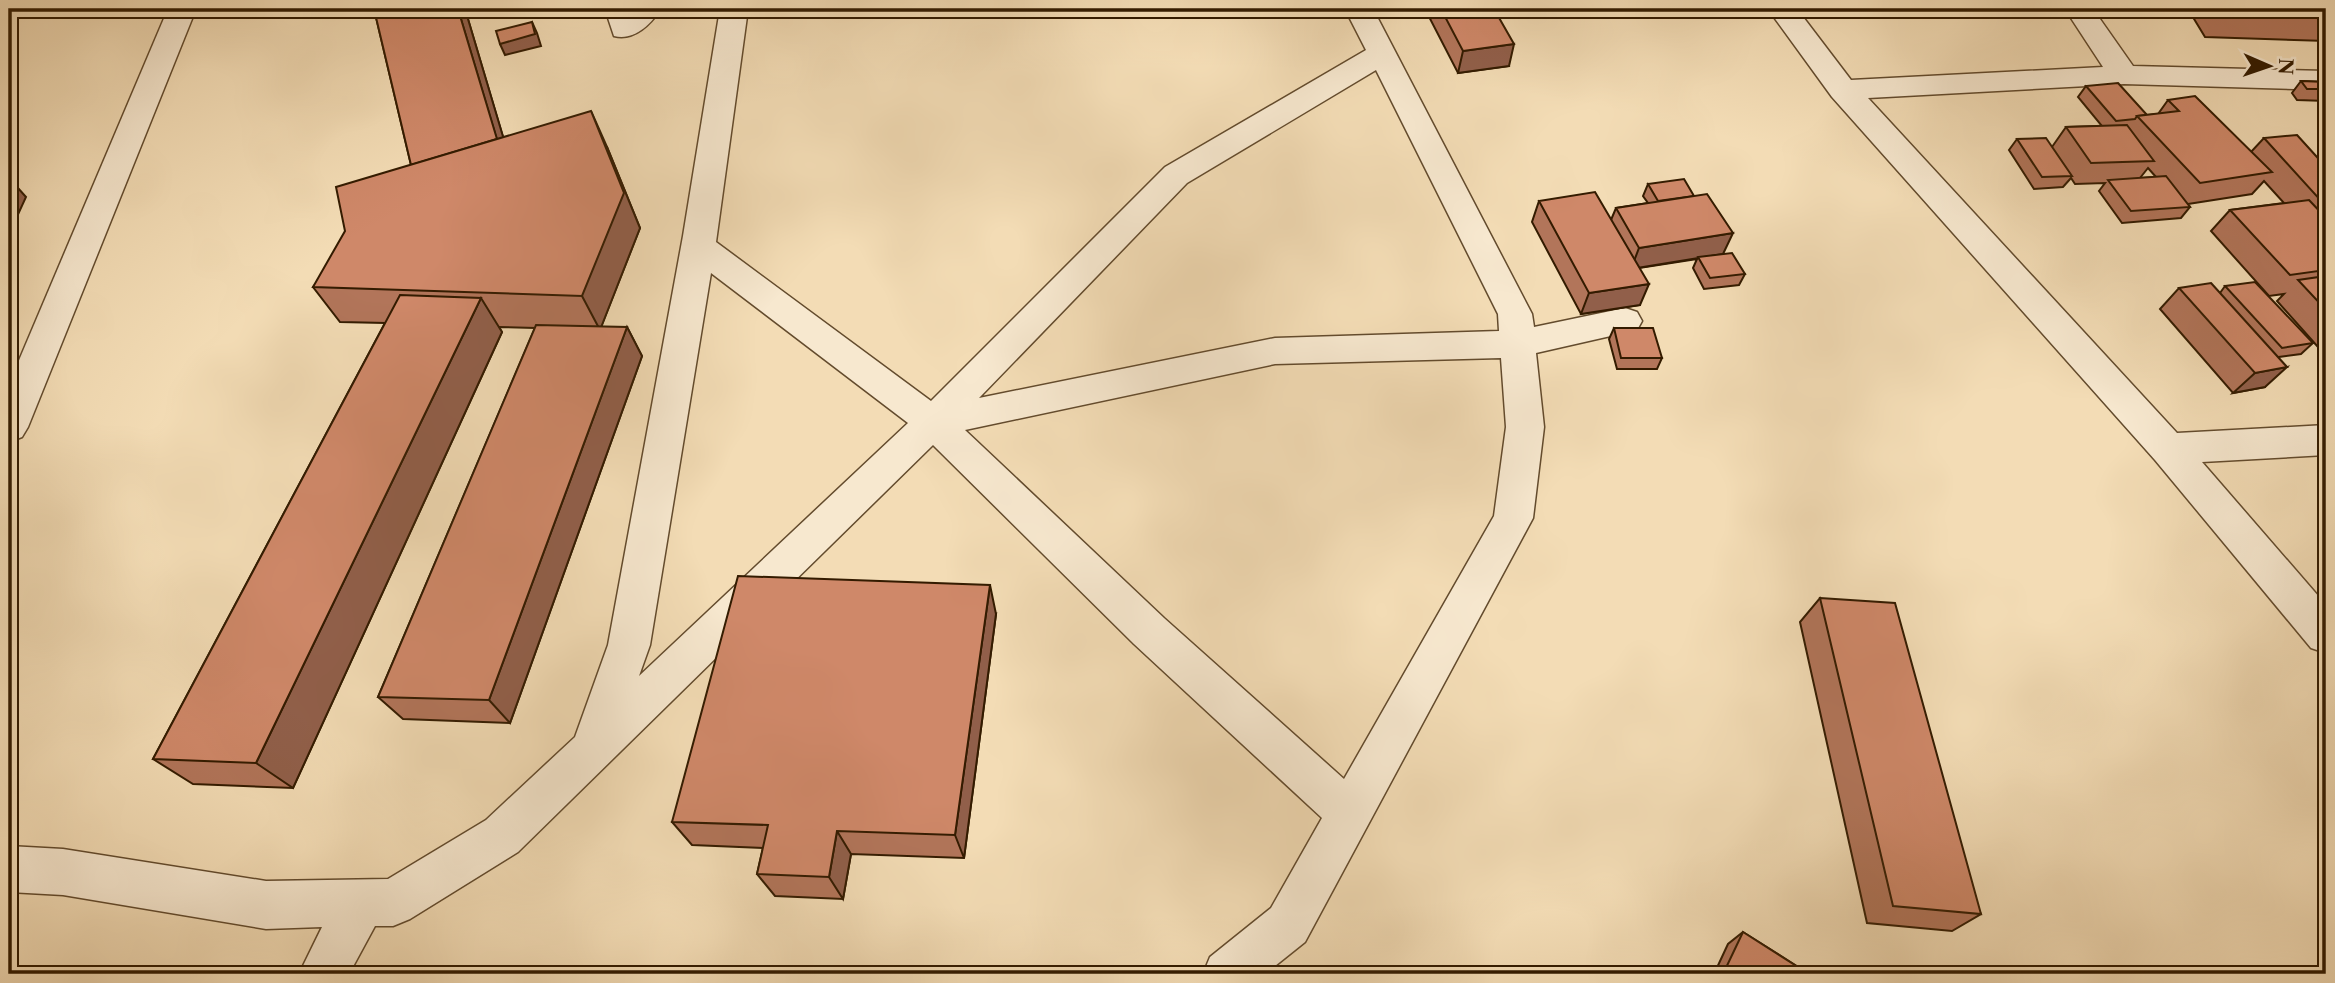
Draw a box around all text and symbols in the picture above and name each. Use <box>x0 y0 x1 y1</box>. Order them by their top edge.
north arrow <box>2234 32 2304 102</box>
text: N <box>2274 58 2297 75</box>

